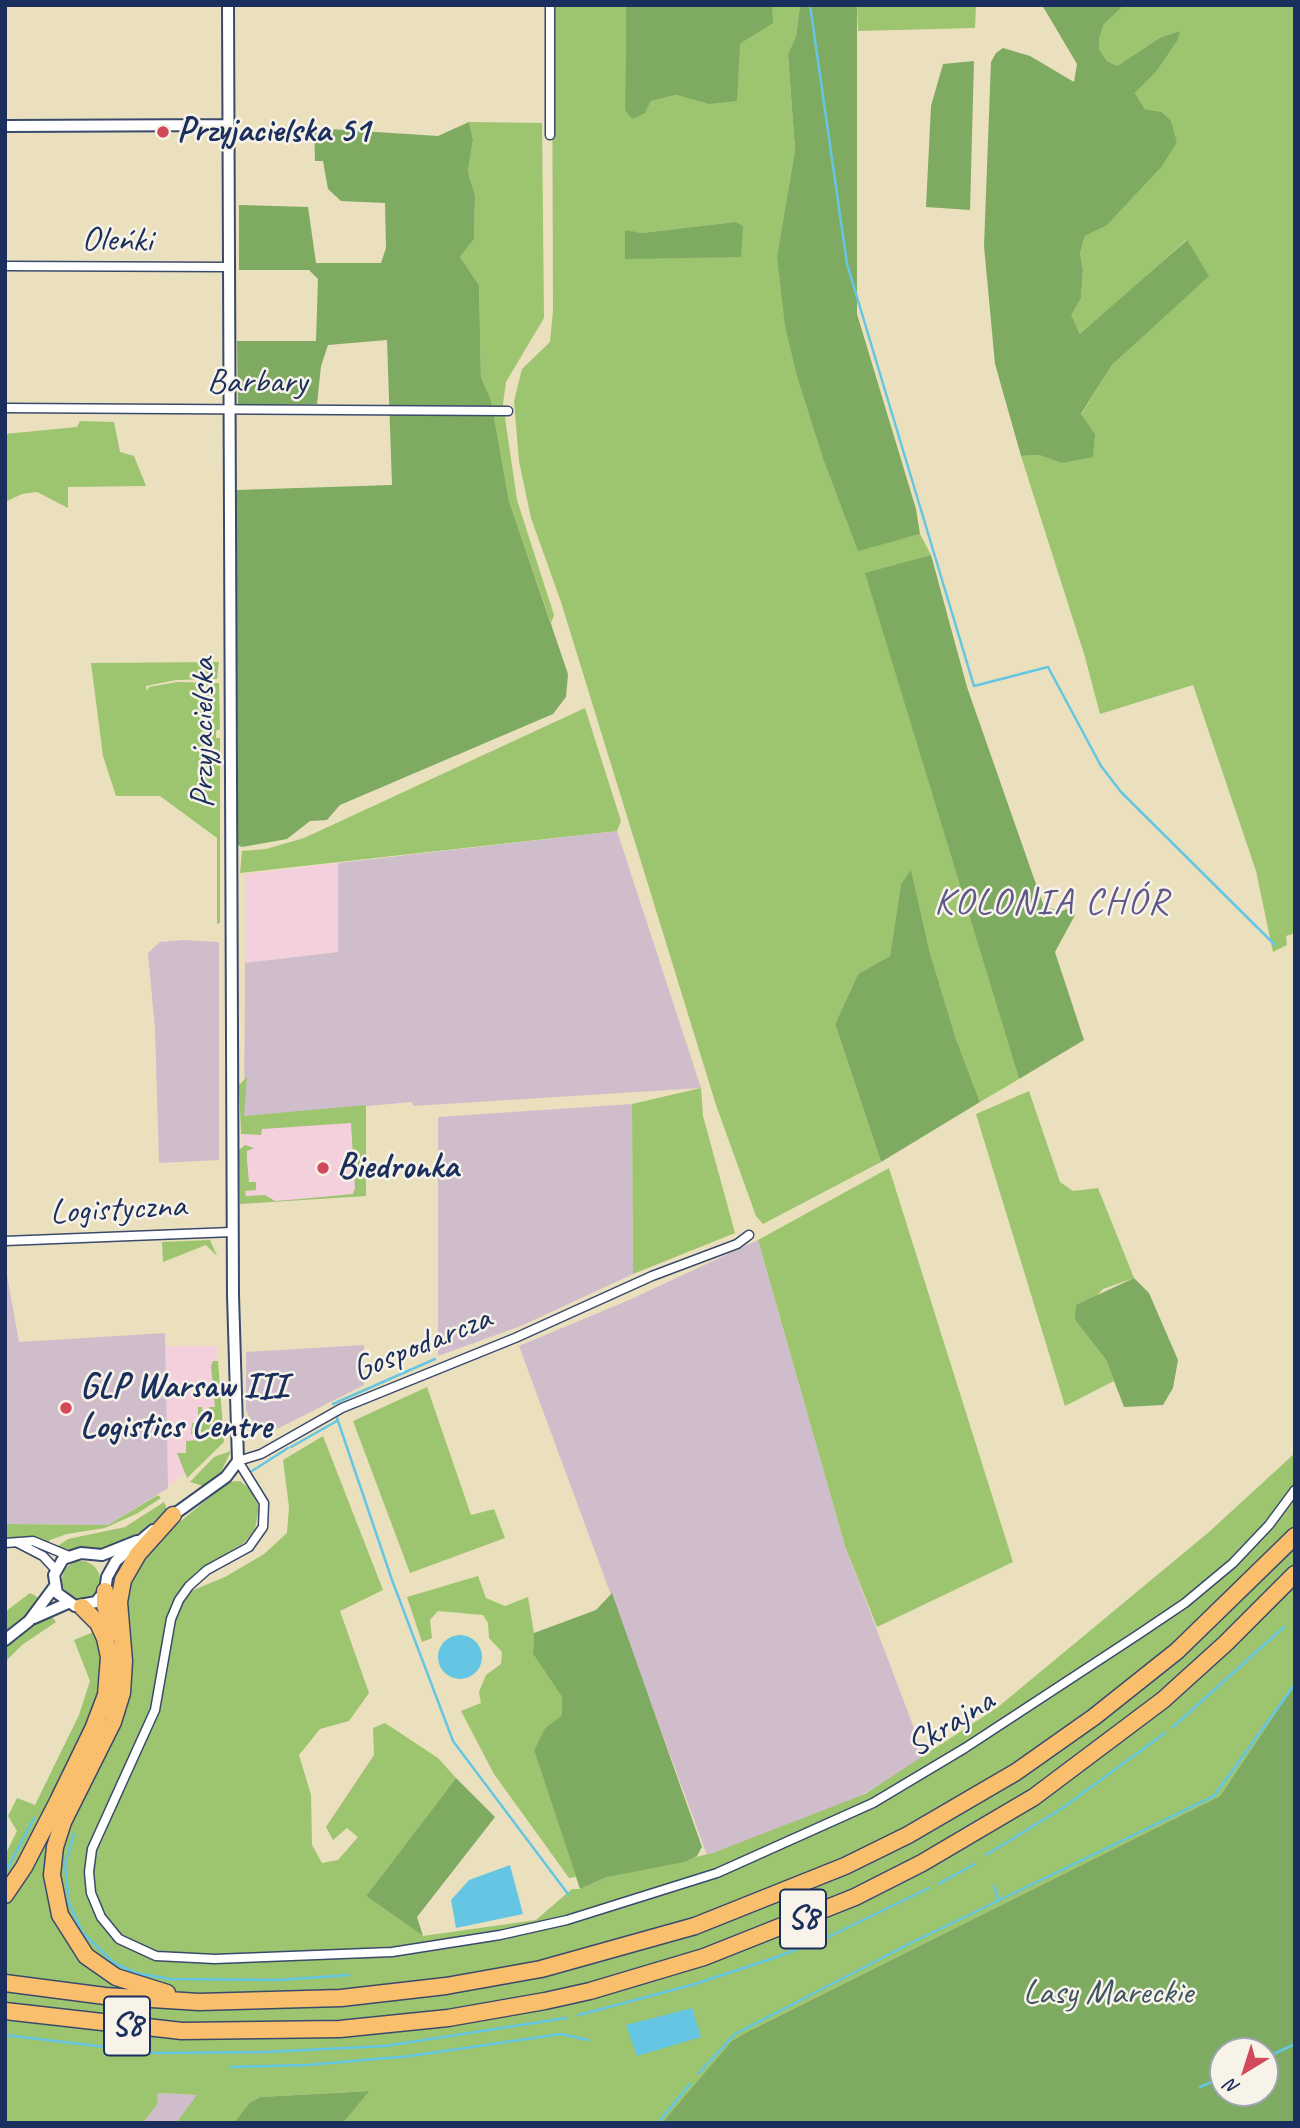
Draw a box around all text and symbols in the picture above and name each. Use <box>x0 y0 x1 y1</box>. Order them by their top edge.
place label: Przyjacielska 51 <box>177 111 370 153</box>
marker: Przyjacielska 51 <box>155 124 171 140</box>
street label: Oleńki <box>81 219 153 263</box>
street label: Barbary <box>207 362 307 404</box>
street label: Przyjacielska <box>183 658 225 808</box>
district label: KOLONIA CHÓR <box>937 881 1167 925</box>
place label: Biedronka <box>337 1147 458 1189</box>
marker: Biedronka <box>315 1160 331 1176</box>
street label: Logistyczna <box>49 1185 187 1235</box>
street label: Gospodarcza <box>346 1298 498 1392</box>
place label: GLP Warsaw III Logistics Centre <box>80 1367 287 1449</box>
marker: GLP Warsaw III Logistics Centre <box>58 1400 74 1416</box>
street label: Skrajna <box>900 1681 1002 1767</box>
road number: S8 <box>780 1890 826 1949</box>
park label: Lasy Mareckie <box>1023 1973 1193 2015</box>
road number: S8 <box>104 1996 150 2056</box>
north arrow <box>1209 2037 1279 2107</box>
text: N <box>1220 2074 1244 2100</box>

